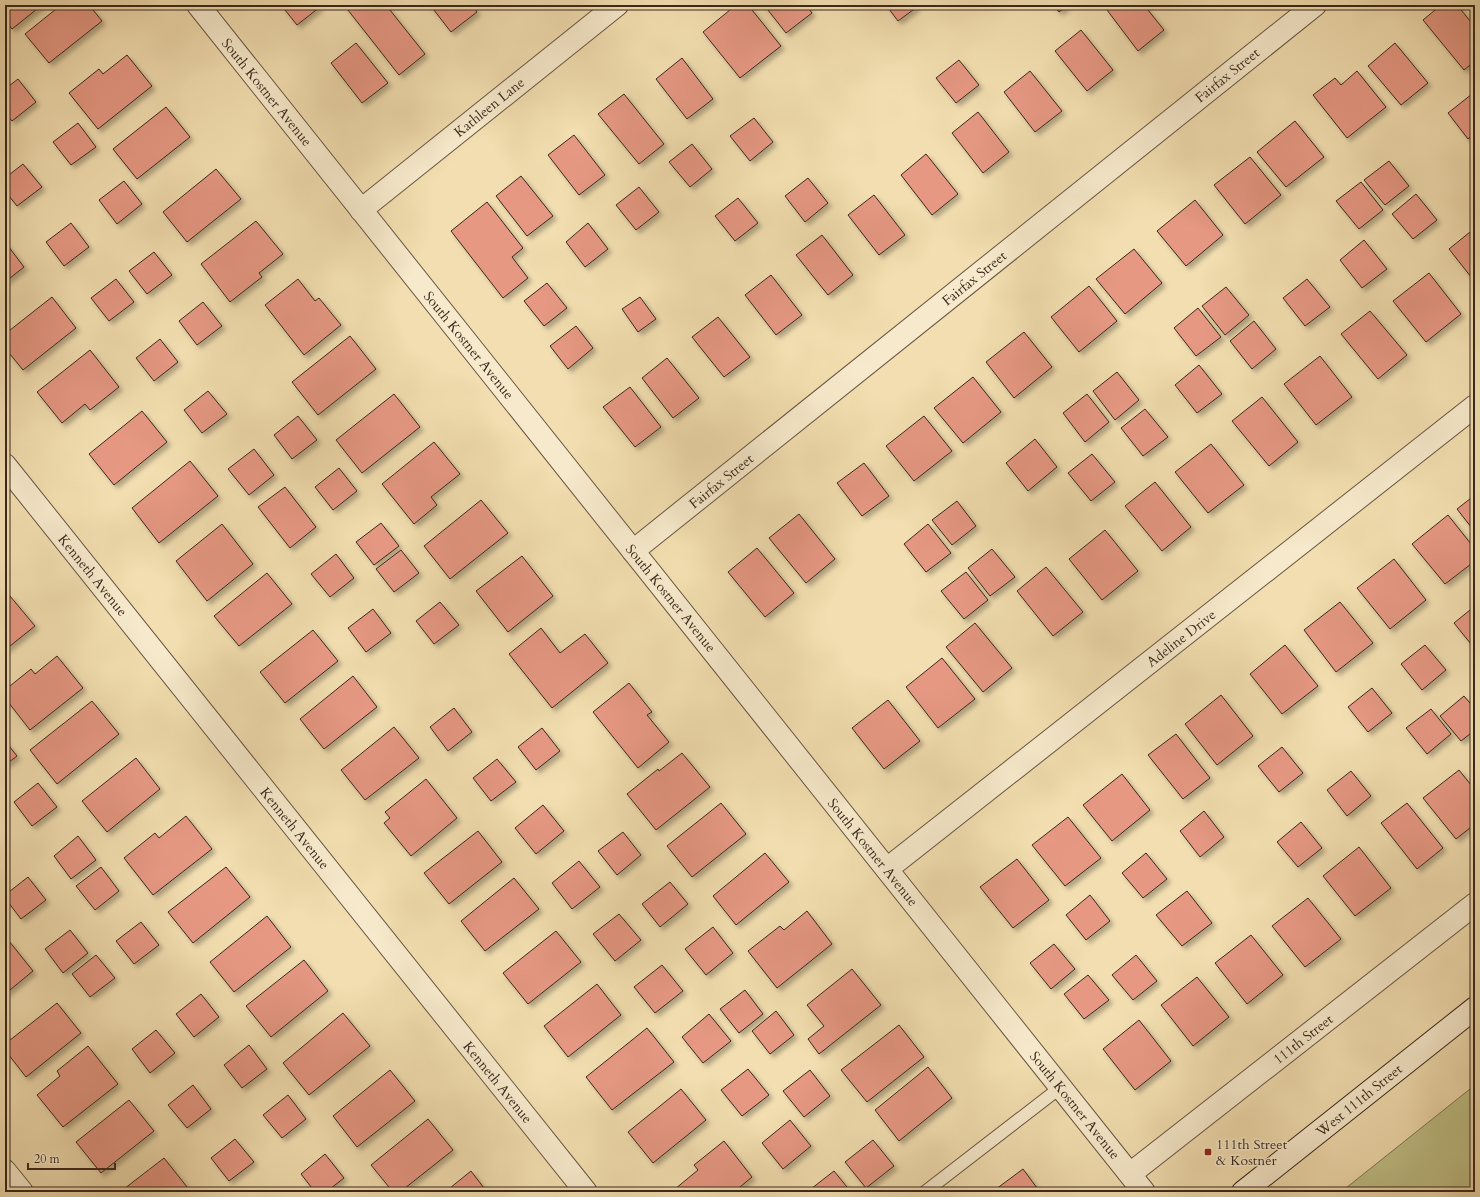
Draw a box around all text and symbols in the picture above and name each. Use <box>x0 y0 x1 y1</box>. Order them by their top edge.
street label: South Kostner Avenue <box>217 34 316 150</box>
street label: Fairfax Street <box>1191 43 1264 107</box>
street label: Kathleen Lane <box>450 73 528 142</box>
street label: Fairfax Street <box>938 246 1011 310</box>
street label: South Kostner Avenue <box>419 287 518 403</box>
street label: Fairfax Street <box>685 449 758 513</box>
street label: Kenneth Avenue <box>54 530 132 620</box>
street label: South Kostner Avenue <box>621 540 720 656</box>
street label: Adeline Drive <box>1143 605 1220 671</box>
street label: Kenneth Avenue <box>256 783 334 873</box>
street label: South Kostner Avenue <box>823 794 922 910</box>
street label: 111th Street <box>1269 1010 1338 1069</box>
street label: Kenneth Avenue <box>459 1037 537 1127</box>
street label: South Kostner Avenue <box>1025 1047 1124 1163</box>
street label: West 111th Street <box>1311 1059 1407 1142</box>
place label: 111th Street & Kostner <box>1216 1135 1288 1170</box>
scale bar <box>28 1145 115 1171</box>
marker: 111th Street & Kostner <box>1203 1147 1213 1157</box>
text: 20 m <box>34 1151 61 1167</box>

